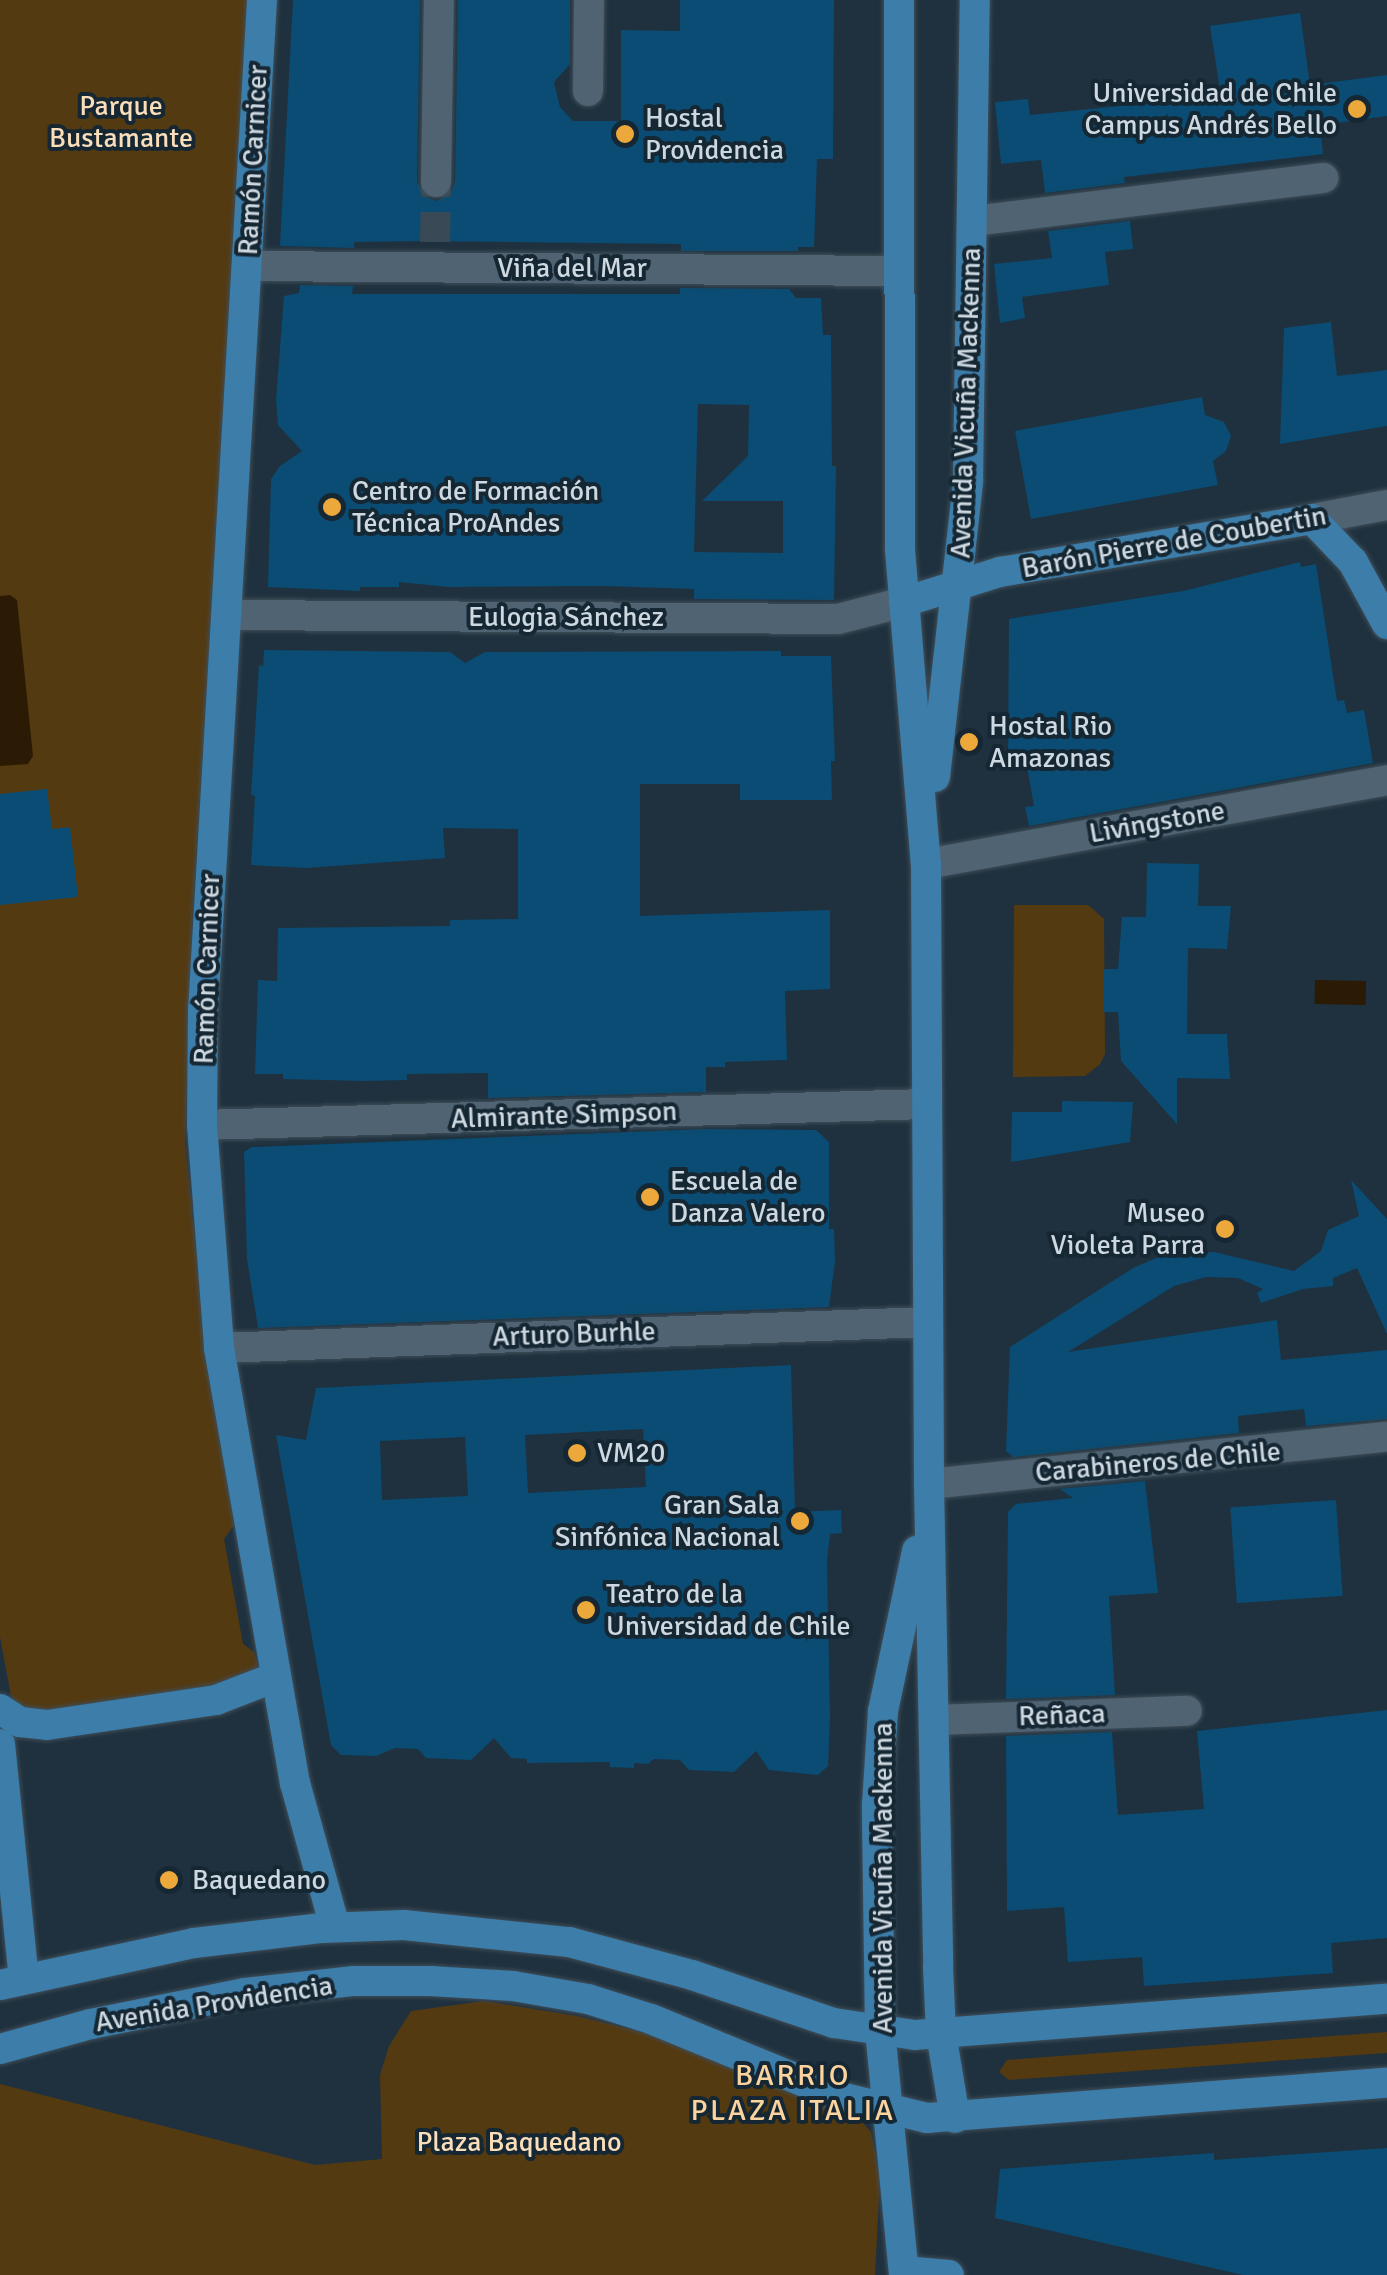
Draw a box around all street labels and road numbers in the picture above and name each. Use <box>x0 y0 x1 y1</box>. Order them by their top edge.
street label: Ramón Carnicer <box>231 64 275 256</box>
street label: Avenida Vicuña Mackenna <box>944 247 988 559</box>
street label: Viña del Mar <box>497 251 647 285</box>
street label: Barón Pierre de Coubertin <box>1019 499 1329 585</box>
street label: Eulogia Sánchez <box>468 600 664 634</box>
street label: Livingstone <box>1087 794 1227 850</box>
street label: Ramón Carnicer <box>187 873 227 1065</box>
street label: Almirante Simpson <box>450 1094 678 1136</box>
street label: Arturo Burhle <box>492 1314 656 1354</box>
street label: Carabineros de Chile <box>1034 1435 1282 1489</box>
street label: Reñaca <box>1018 1697 1106 1733</box>
street label: Avenida Vicuña Mackenna <box>866 1722 900 2034</box>
street label: Avenida Providencia <box>93 1969 335 2039</box>

